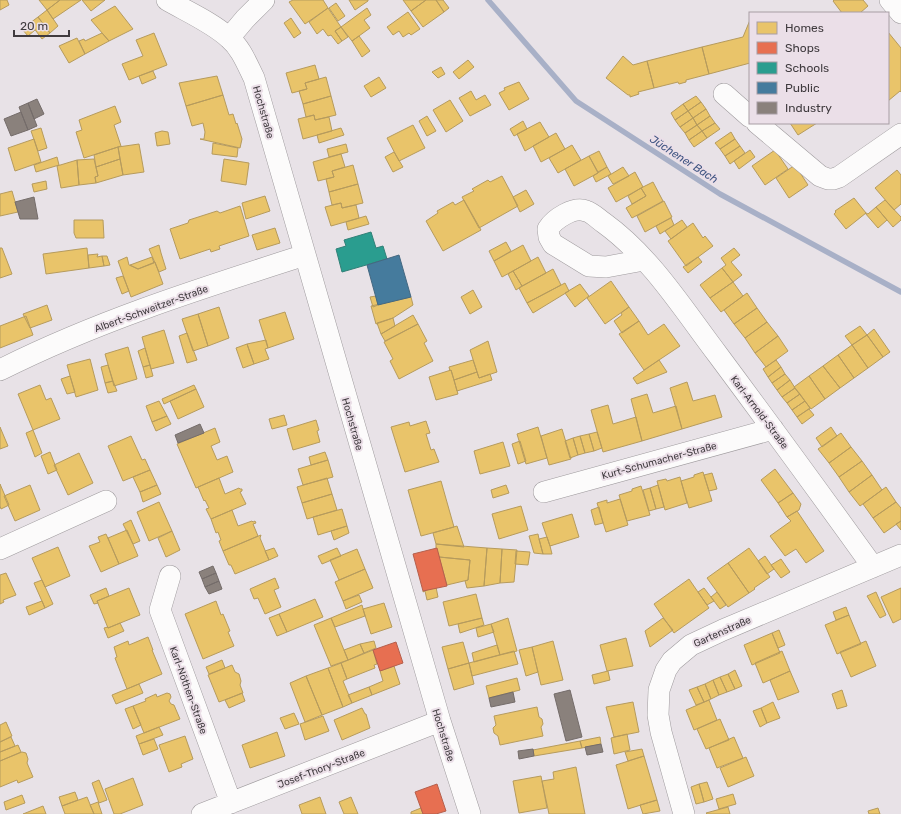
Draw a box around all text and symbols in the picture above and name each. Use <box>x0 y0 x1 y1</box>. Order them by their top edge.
scale bar <box>14 12 69 38</box>
legend <box>749 12 889 124</box>
text: 20 m <box>20 19 48 33</box>
text: Homes <box>785 21 824 35</box>
text: Shops <box>785 41 820 55</box>
text: Schools <box>785 61 829 75</box>
text: Public <box>785 81 820 95</box>
street label: Hochstraße <box>250 85 276 140</box>
text: Industry <box>785 101 832 115</box>
water label: Jüchener Bach <box>647 133 720 186</box>
street label: Albert-Schweitzer-Straße <box>93 283 210 335</box>
street label: Karl-Arnold-Straße <box>728 374 791 452</box>
street label: Hochstraße <box>339 397 365 452</box>
street label: Kurt-Schumacher-Straße <box>600 440 718 482</box>
street label: Gartenstraße <box>692 614 753 650</box>
street label: Karl-Nöthen-Straße <box>167 645 210 736</box>
street label: Hochstraße <box>429 708 457 763</box>
street label: Josef-Thory-Straße <box>276 747 367 791</box>

